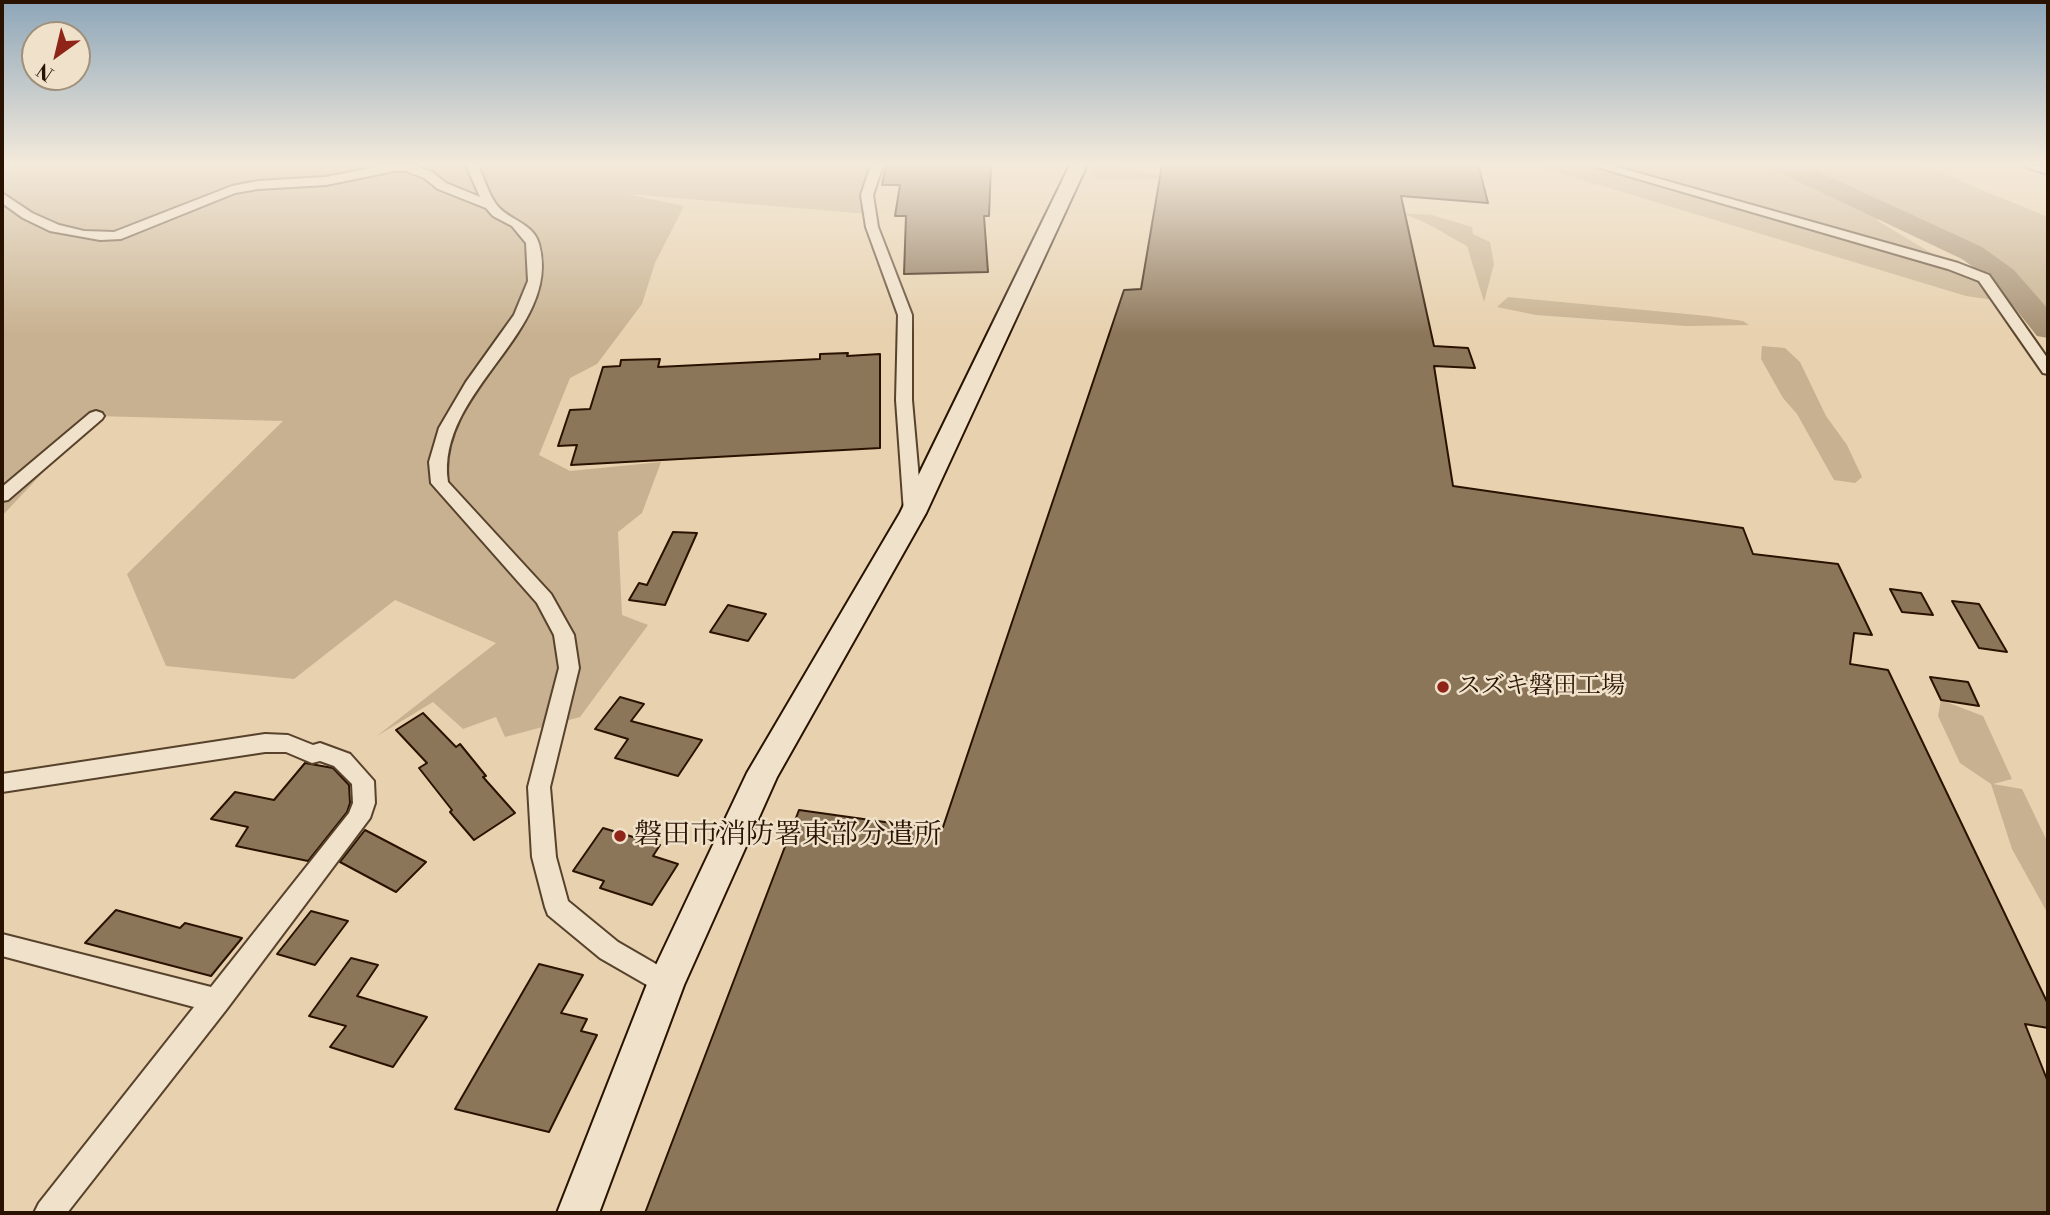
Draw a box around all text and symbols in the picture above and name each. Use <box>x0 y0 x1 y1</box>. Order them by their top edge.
north arrow <box>21 21 91 91</box>
text: N <box>32 58 58 86</box>
place label: スズキ磐田工場 <box>1457 673 1625 701</box>
marker: スズキ磐田工場 <box>1435 679 1451 695</box>
place label: 磐田市消防署東部分遣所 <box>634 819 942 853</box>
marker: 磐田市消防署東部分遣所 <box>612 828 628 844</box>

